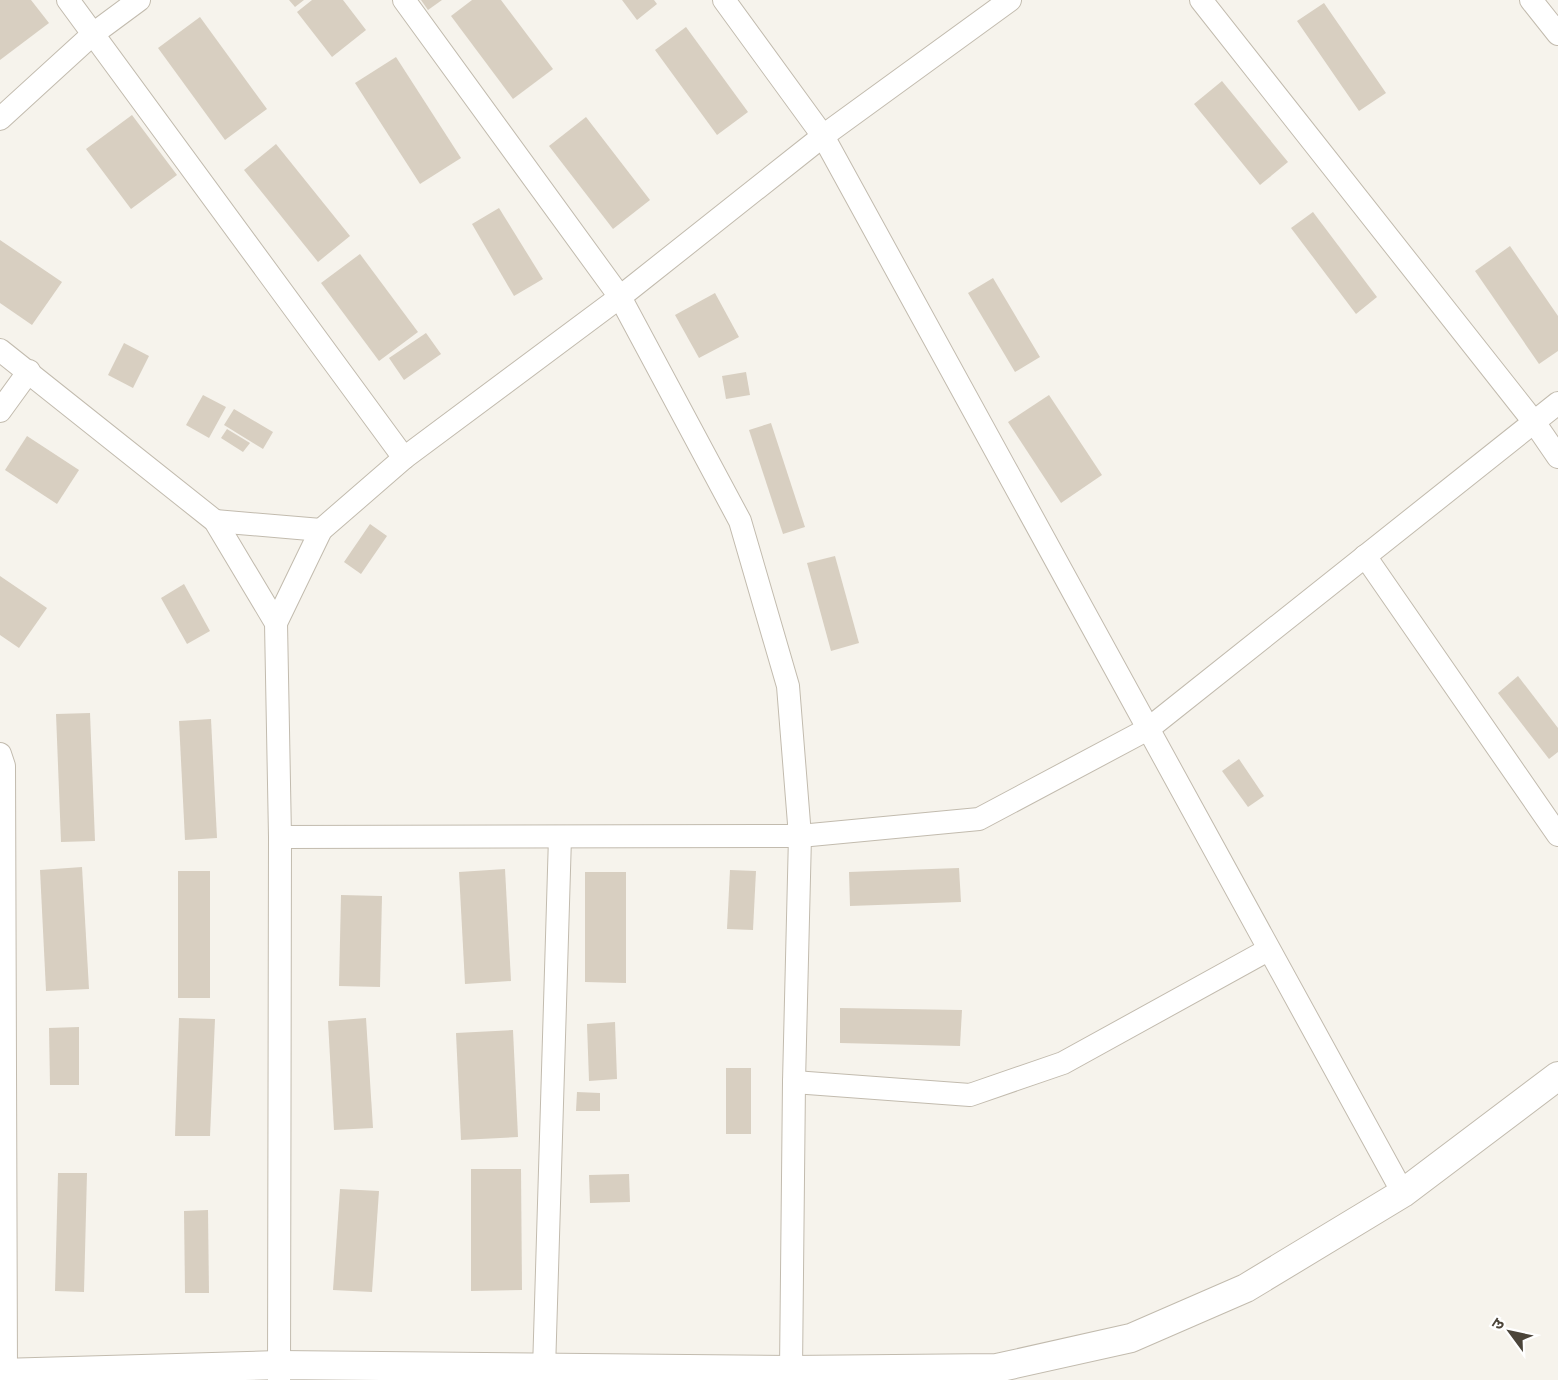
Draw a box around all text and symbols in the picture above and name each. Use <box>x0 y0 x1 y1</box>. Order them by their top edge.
north arrow <box>1480 1302 1540 1362</box>
text: उ <box>1488 1315 1510 1334</box>

